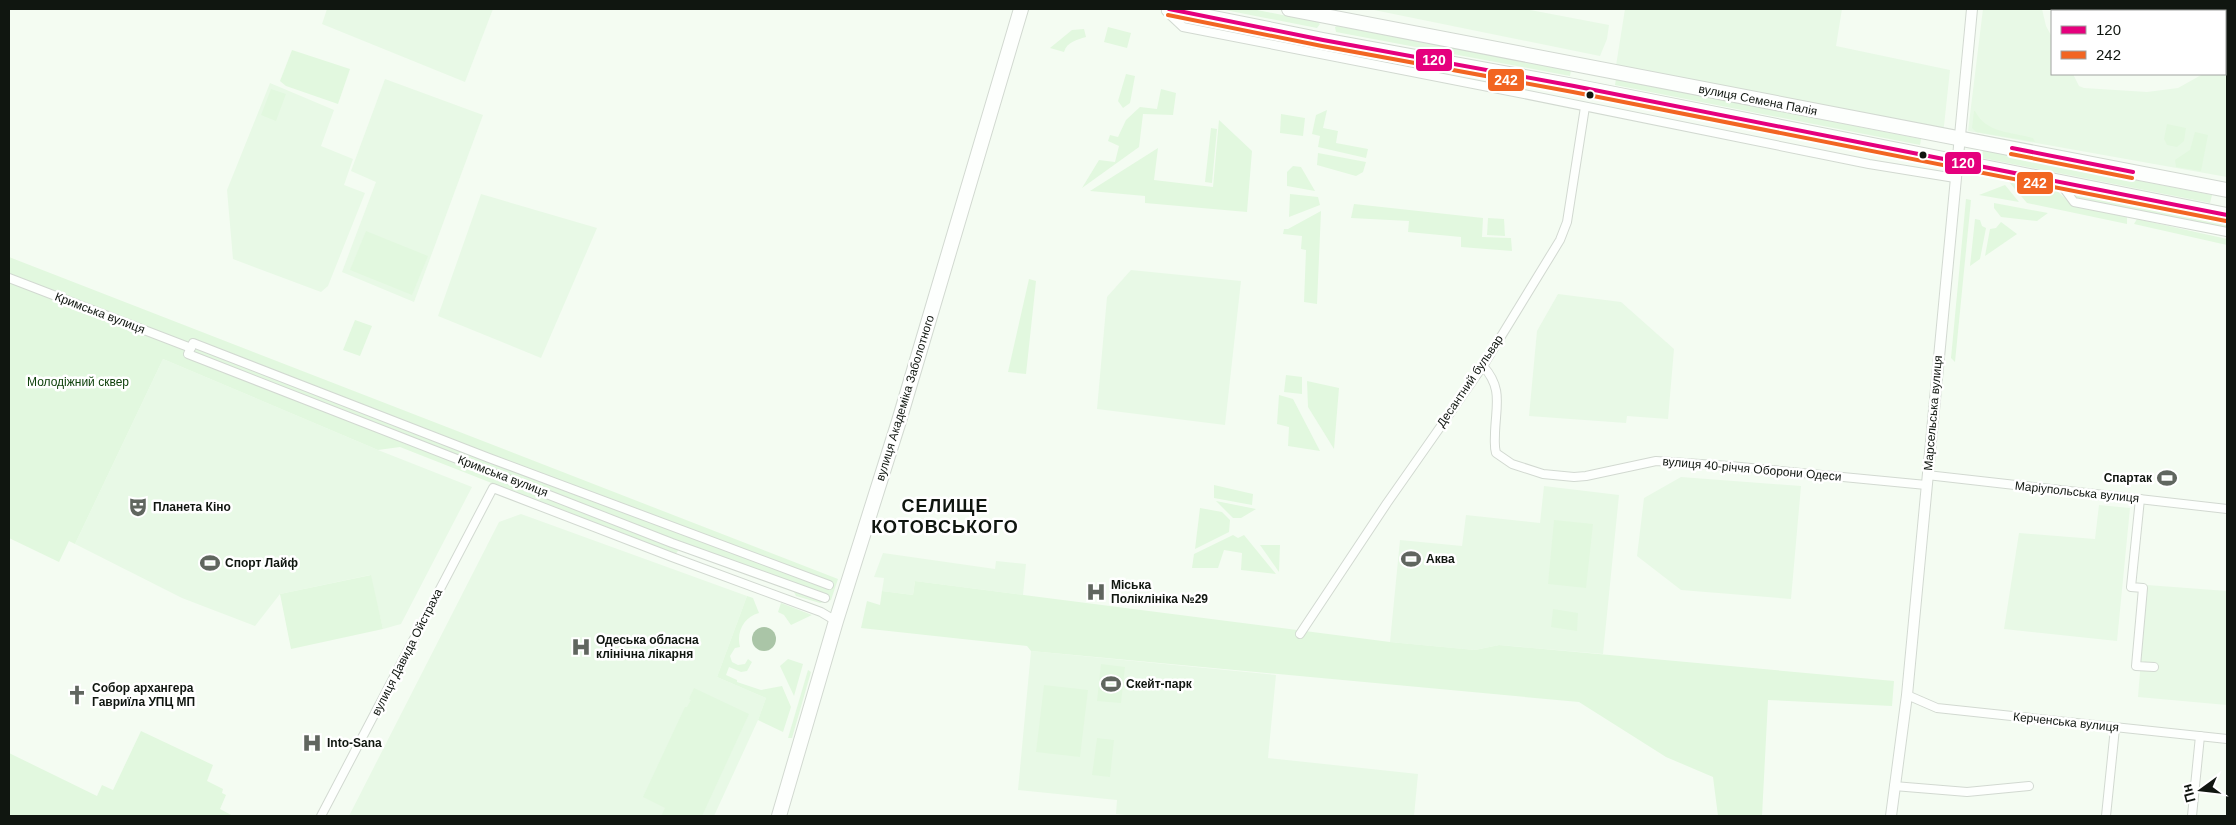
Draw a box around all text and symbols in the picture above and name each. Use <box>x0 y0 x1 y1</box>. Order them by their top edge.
legend <box>2051 10 2226 75</box>
text: 120 <box>2096 21 2121 38</box>
text: 242 <box>2096 46 2121 63</box>
line badge: 120 <box>1415 48 1453 72</box>
text: 120 <box>1422 52 1446 68</box>
line badge: 242 <box>1487 68 1525 92</box>
text: 242 <box>1494 72 1518 88</box>
street label: вулиця Семена Палія <box>1697 82 1819 118</box>
unlabelled marker <box>1585 90 1595 100</box>
unlabelled marker <box>1918 150 1928 160</box>
line badge: 120 <box>1944 151 1982 175</box>
text: 120 <box>1951 155 1975 171</box>
line badge: 242 <box>2016 171 2054 195</box>
text: 242 <box>2023 175 2047 191</box>
street label: Кримська вулиця <box>53 289 147 337</box>
street label: вулиця Академіка Заболотного <box>873 313 937 483</box>
street label: Десантний бульвар <box>1434 332 1506 430</box>
street label: Марсельська вулиця <box>1921 355 1945 471</box>
park label: Молодіжний сквер <box>27 375 129 389</box>
street label: Кримська вулиця <box>456 452 550 500</box>
street label: вулиця 40-річчя Оборони Одеси <box>1662 454 1842 484</box>
sports icon: Спартак <box>2156 467 2178 489</box>
place label: Спартак <box>2104 471 2153 485</box>
street label: Маріупольська вулиця <box>2014 479 2140 505</box>
theatre icon: Планета Кіно <box>127 496 149 518</box>
district label: СЕЛИЩЕ КОТОВСЬКОГО <box>871 496 1019 537</box>
place label: Планета Кіно <box>153 500 231 514</box>
sports icon: Аква <box>1400 548 1422 570</box>
sports icon: Спорт Лайф <box>199 552 221 574</box>
place label: Аква <box>1426 552 1455 566</box>
place label: Спорт Лайф <box>225 556 298 570</box>
place label: Міська Поліклініка №29 <box>1111 578 1208 606</box>
hospital icon: Міська Поліклініка №29 <box>1085 581 1107 603</box>
street label: вулиця Давида Ойстраха <box>369 586 445 718</box>
place label: Одеська обласна клінічна лікарня <box>596 633 699 661</box>
hospital icon: Одеська обласна клінічна лікарня <box>570 636 592 658</box>
sports icon: Скейт-парк <box>1100 673 1122 695</box>
place label: Скейт-парк <box>1126 677 1193 691</box>
place label: Собор архангера Гавриїла УПЦ МП <box>92 681 195 709</box>
church icon: Собор архангера Гавриїла УПЦ МП <box>66 684 88 706</box>
street label: Керченська вулиця <box>2012 709 2120 735</box>
hospital icon: Into-Sana <box>301 732 323 754</box>
place label: Into-Sana <box>327 736 382 750</box>
north arrow <box>2176 765 2226 815</box>
text: Пн <box>2178 782 2199 804</box>

